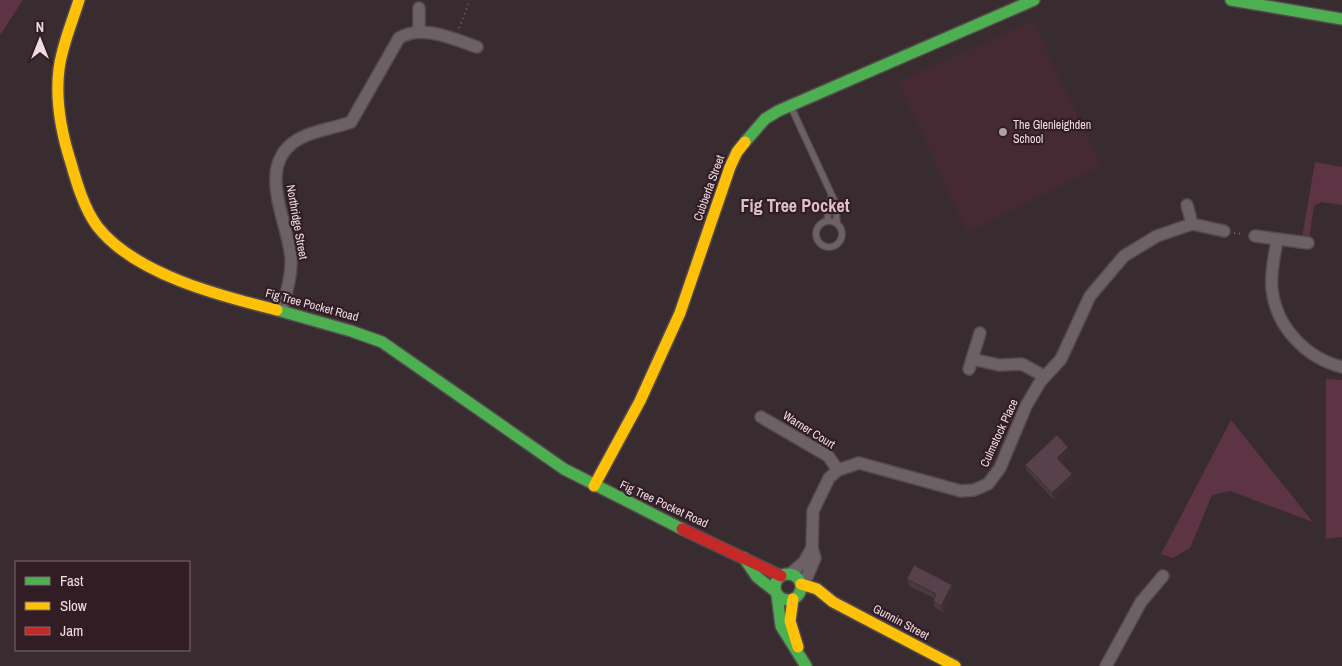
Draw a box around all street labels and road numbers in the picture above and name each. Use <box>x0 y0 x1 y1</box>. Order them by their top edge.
street label: Cubberla Street <box>690 153 728 223</box>
street label: Northridge Street <box>283 183 311 261</box>
street label: Fig Tree Pocket Road <box>264 285 360 325</box>
street label: Culmstock Place <box>976 396 1022 470</box>
street label: Warner Court <box>780 408 838 452</box>
street label: Fig Tree Pocket Road <box>617 477 711 531</box>
street label: Gunnin Street <box>870 601 932 644</box>

